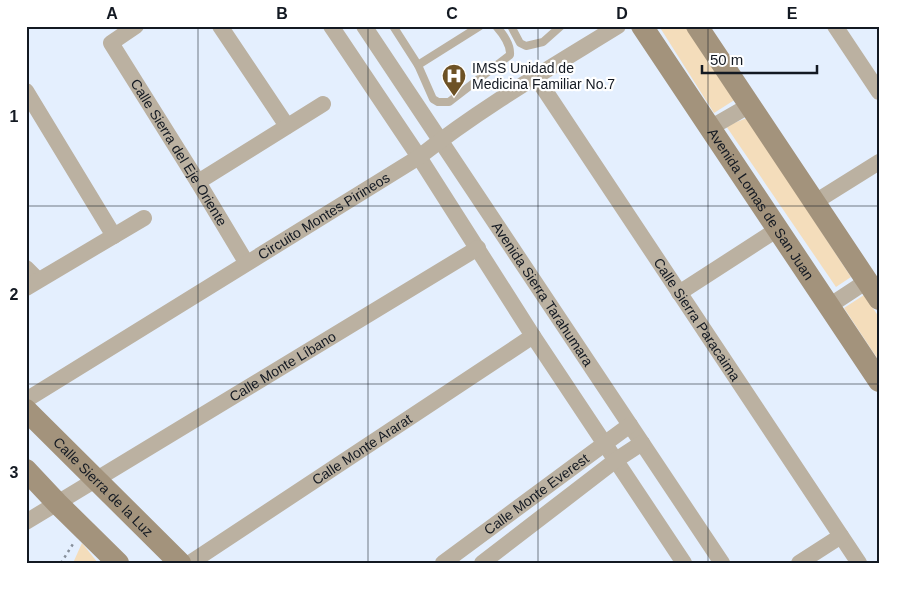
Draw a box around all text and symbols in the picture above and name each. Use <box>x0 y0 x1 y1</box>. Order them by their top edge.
text: A <box>106 5 118 22</box>
text: B <box>276 5 288 22</box>
text: C <box>446 5 458 22</box>
text: D <box>616 5 628 22</box>
text: E <box>787 5 798 22</box>
scale bar <box>702 42 818 74</box>
text: 50 m <box>710 51 743 68</box>
place label: IMSS Unidad de Medicina Familiar No.7 <box>472 60 615 92</box>
hospital icon: IMSS Unidad de Medicina Familiar No.7 <box>441 63 467 97</box>
street label: Calle Sierra del Eje Oriente <box>127 76 231 229</box>
text: 1 <box>10 108 19 125</box>
street label: Avenida Lomas de San Juan <box>704 125 817 283</box>
street label: Circuito Montes Pirineos <box>255 169 393 263</box>
street label: Avenida Sierra Tarahumara <box>489 219 597 369</box>
street label: Calle Sierra Paracaima <box>651 255 744 384</box>
text: 2 <box>10 286 19 303</box>
street label: Calle Monte Líbano <box>226 328 339 405</box>
street label: Calle Monte Ararat <box>309 411 415 488</box>
street label: Calle Sierra de la Luz <box>50 434 157 540</box>
street label: Calle Monte Everest <box>481 450 592 538</box>
text: 3 <box>10 464 19 481</box>

